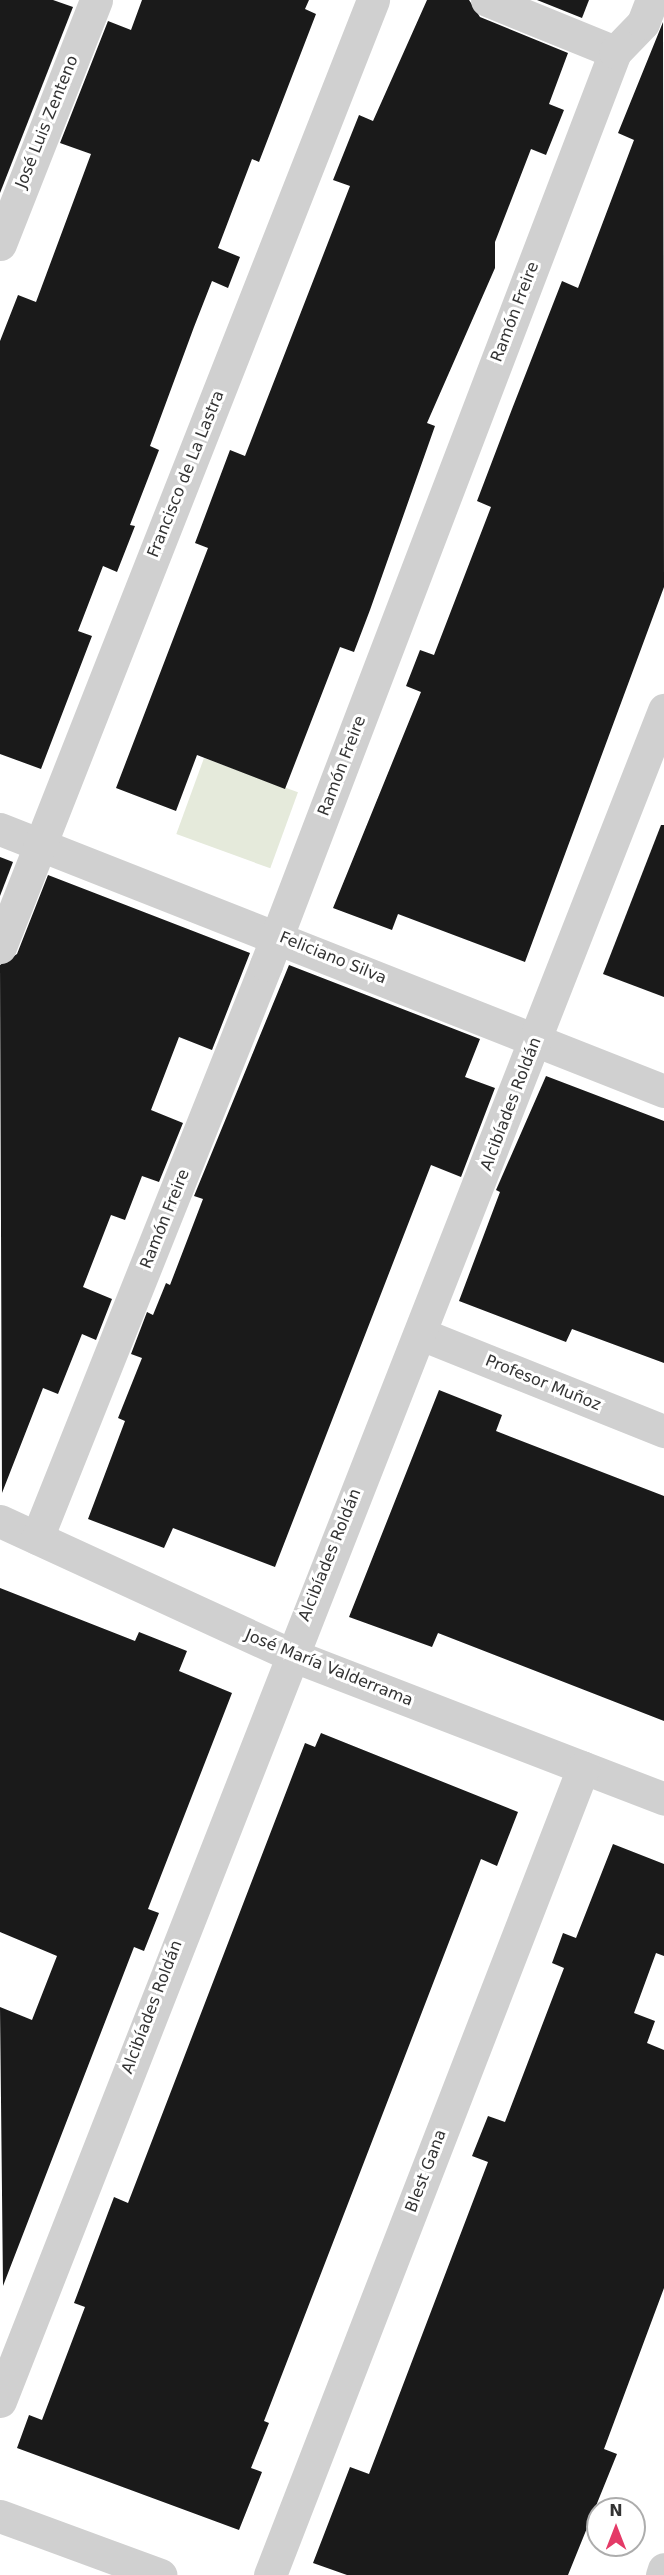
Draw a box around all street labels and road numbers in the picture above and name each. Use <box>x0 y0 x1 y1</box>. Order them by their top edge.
street label: José Luis Zenteno <box>12 53 82 191</box>
street label: Ramón Freire <box>487 259 543 365</box>
street label: Francisco de La Lastra <box>144 388 228 560</box>
street label: Ramón Freire <box>314 713 370 819</box>
street label: Feliciano Silva <box>277 928 389 988</box>
street label: Alcibíades Roldán <box>477 1035 545 1173</box>
street label: Ramón Freire <box>136 1166 194 1272</box>
street label: Profesor Muñoz <box>482 1351 604 1415</box>
street label: Alcibíades Roldán <box>295 1486 365 1624</box>
street label: José María Valderrama <box>242 1626 416 1710</box>
street label: Alcibíades Roldán <box>118 1938 186 2076</box>
street label: Blest Gana <box>401 2127 451 2215</box>

